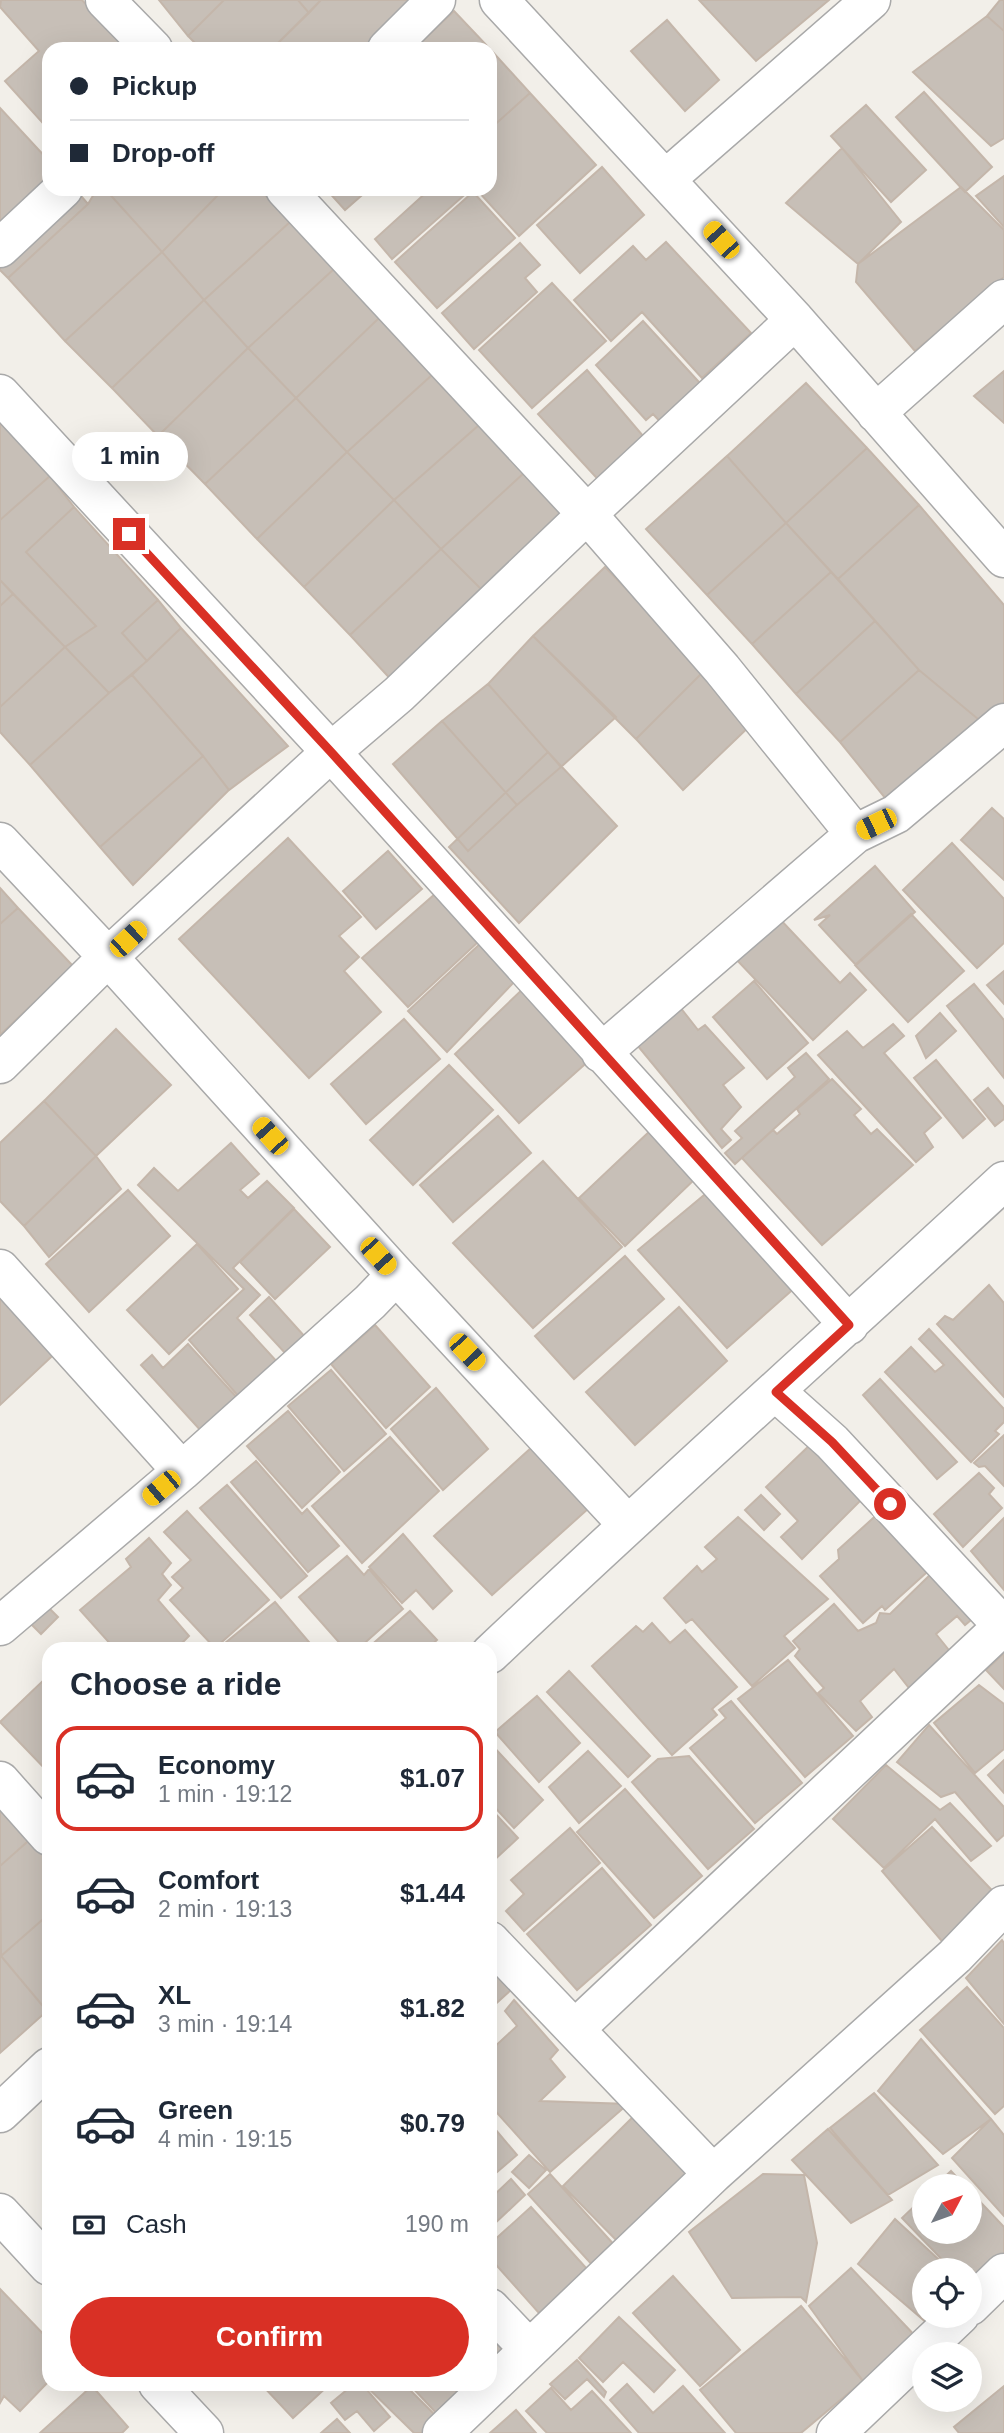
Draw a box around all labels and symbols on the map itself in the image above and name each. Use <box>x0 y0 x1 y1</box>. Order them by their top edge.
car <box>700 217 743 263</box>
callout: 1 min <box>71 433 187 482</box>
route end <box>113 518 145 550</box>
car <box>853 805 900 843</box>
car <box>106 917 151 961</box>
car <box>249 1113 292 1159</box>
car <box>357 1233 400 1279</box>
car <box>445 1329 490 1375</box>
car <box>139 1466 184 1510</box>
route start <box>874 1488 906 1520</box>
north arrow <box>912 2174 982 2244</box>

